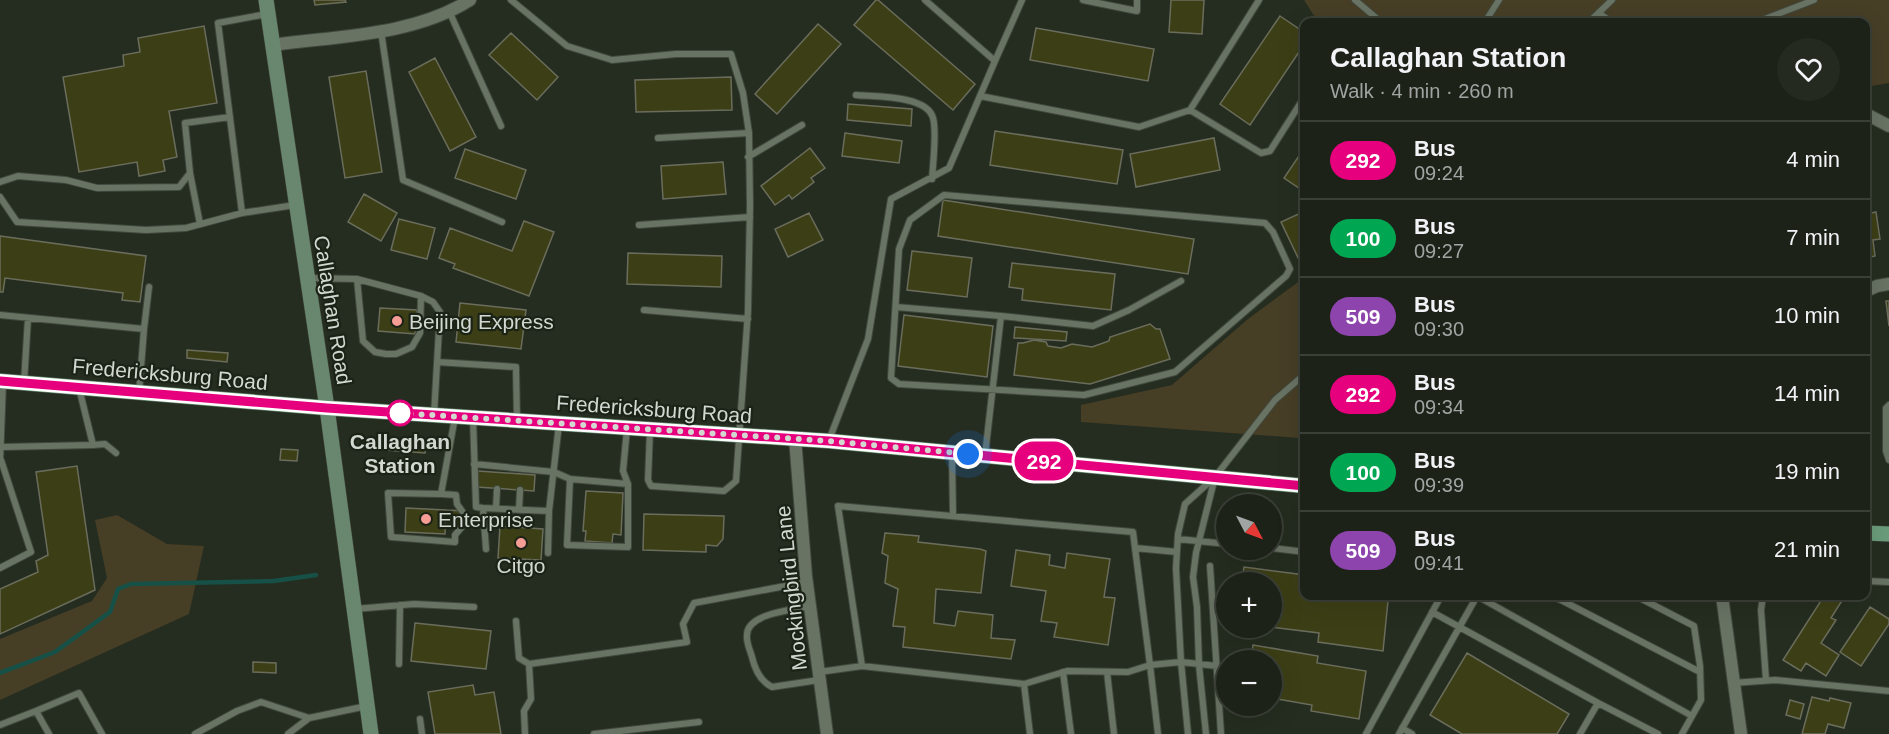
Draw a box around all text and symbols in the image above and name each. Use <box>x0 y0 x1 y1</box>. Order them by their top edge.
button: heart <box>1777 38 1840 101</box>
text: Callaghan Station <box>1330 42 1566 73</box>
text: Walk · 4 min · 260 m <box>1330 80 1514 102</box>
text: Bus <box>1414 136 1456 161</box>
text: 4 min <box>1786 147 1840 172</box>
text: 292 <box>1345 149 1381 172</box>
text: 09:24 <box>1414 162 1464 184</box>
text: Bus <box>1414 214 1456 239</box>
text: 7 min <box>1786 225 1840 250</box>
text: 100 <box>1345 227 1381 250</box>
street label: Callaghan Road <box>310 234 356 386</box>
text: 09:27 <box>1414 240 1464 262</box>
text: Bus <box>1414 292 1456 317</box>
text: 10 min <box>1774 303 1840 328</box>
text: 509 <box>1345 305 1381 328</box>
place label: Beijing Express <box>409 310 554 333</box>
marker: Beijing Express <box>390 314 404 328</box>
text: 09:30 <box>1414 318 1464 340</box>
street label: Fredericksburg Road <box>71 354 269 394</box>
text: Bus <box>1414 370 1456 395</box>
text: 14 min <box>1774 381 1840 406</box>
text: 292 <box>1345 383 1381 406</box>
street label: Fredericksburg Road <box>555 391 753 427</box>
text: 09:34 <box>1414 396 1464 418</box>
marker: Callaghan Station <box>387 400 413 426</box>
place label: Callaghan Station <box>350 430 450 477</box>
your location <box>953 439 983 469</box>
line badge: 292 <box>1010 442 1078 480</box>
text: Bus <box>1414 448 1456 473</box>
text: 292 <box>1026 450 1062 473</box>
text: 19 min <box>1774 459 1840 484</box>
text: 100 <box>1345 461 1381 484</box>
text: 09:39 <box>1414 474 1464 496</box>
north arrow <box>1216 494 1282 560</box>
map controls <box>1216 494 1282 716</box>
street label: Mockingbird Lane <box>771 504 811 672</box>
place label: Enterprise <box>438 508 534 531</box>
marker: Enterprise <box>419 512 433 526</box>
text: Bus <box>1414 526 1456 551</box>
marker: Citgo <box>514 536 528 550</box>
text: 21 min <box>1774 537 1840 562</box>
text: 509 <box>1345 539 1381 562</box>
text: 09:41 <box>1414 552 1464 574</box>
place label: Citgo <box>496 554 546 577</box>
button: + <box>1216 572 1282 638</box>
button: − <box>1216 650 1282 716</box>

